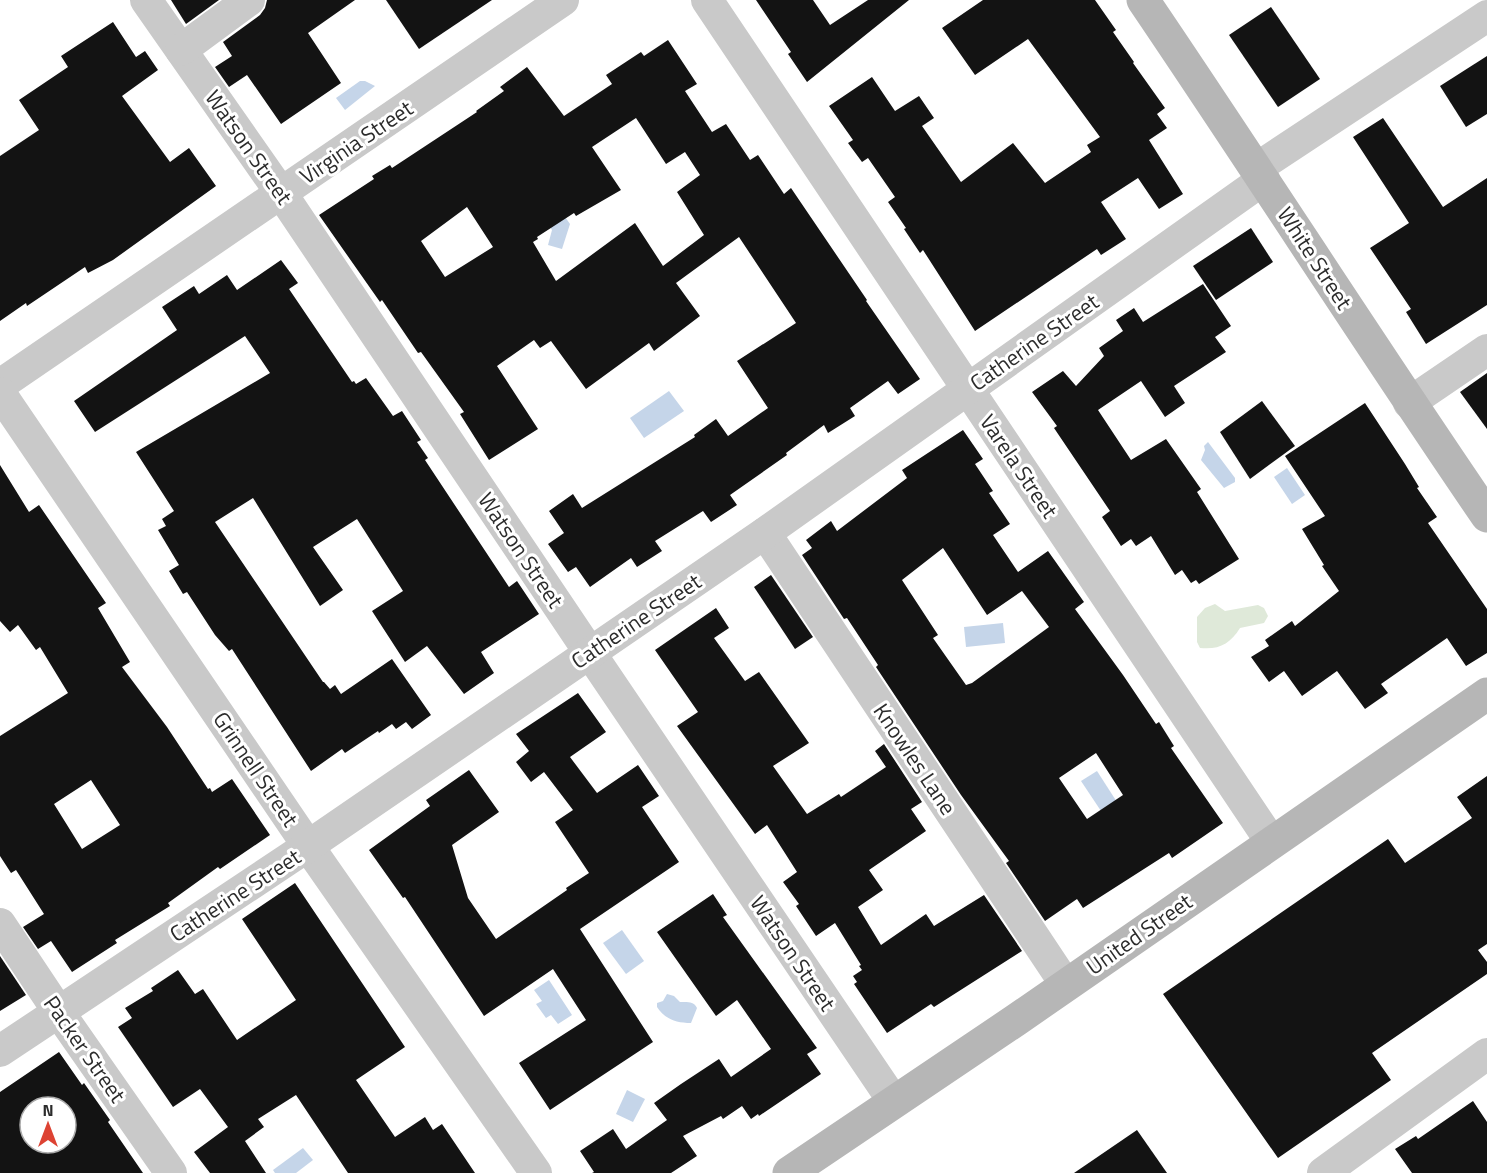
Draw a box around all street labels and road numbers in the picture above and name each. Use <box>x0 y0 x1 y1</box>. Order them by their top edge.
street label: Watson Street <box>197 83 301 212</box>
street label: Virginia Street <box>292 91 420 193</box>
street label: White Street <box>1269 200 1361 316</box>
street label: Catherine Street <box>963 285 1106 399</box>
street label: Varela Street <box>972 407 1067 525</box>
street label: Watson Street <box>470 485 572 615</box>
street label: Catherine Street <box>564 565 708 677</box>
street label: Knowles Lane <box>865 696 965 822</box>
street label: Grinnell Street <box>205 705 307 834</box>
street label: Catherine Street <box>163 840 308 950</box>
street label: United Street <box>1079 885 1199 983</box>
street label: Watson Street <box>742 888 844 1018</box>
street label: Packer Street <box>35 988 135 1110</box>

